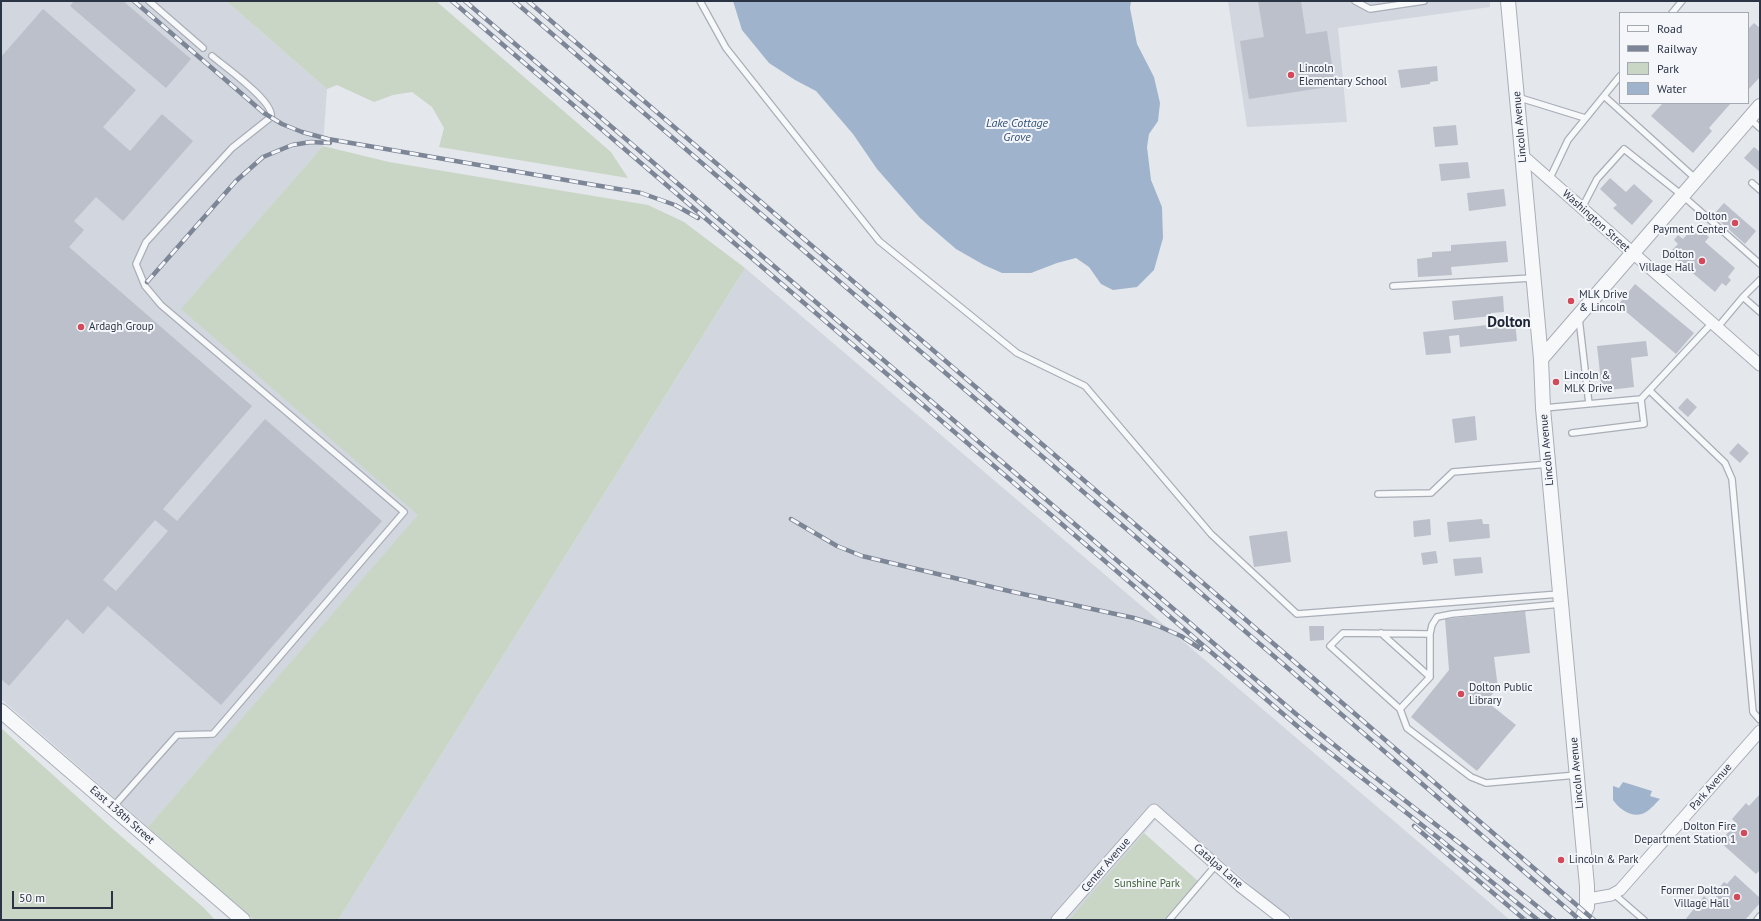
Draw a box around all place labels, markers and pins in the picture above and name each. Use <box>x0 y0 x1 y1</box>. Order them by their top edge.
place label: Lincoln Elementary School <box>1299 62 1387 88</box>
marker: Lincoln Elementary School <box>1286 70 1296 80</box>
place label: Dolton Payment Center <box>1653 210 1727 236</box>
marker: Dolton Payment Center <box>1730 218 1740 228</box>
place label: Dolton Village Hall <box>1639 248 1694 274</box>
marker: Dolton Village Hall <box>1697 256 1707 266</box>
place label: MLK Drive & Lincoln <box>1579 288 1628 314</box>
marker: MLK Drive & Lincoln <box>1566 296 1576 306</box>
place label: Ardagh Group <box>89 320 154 334</box>
marker: Ardagh Group <box>76 322 86 332</box>
place label: Lincoln & MLK Drive <box>1564 369 1613 395</box>
marker: Lincoln & MLK Drive <box>1551 377 1561 387</box>
place label: Dolton Public Library <box>1469 681 1533 707</box>
marker: Dolton Public Library <box>1456 689 1466 699</box>
place label: Dolton Fire Department Station 1 <box>1634 820 1736 846</box>
marker: Dolton Fire Department Station 1 <box>1739 828 1749 838</box>
place label: Lincoln & Park <box>1569 853 1639 867</box>
marker: Lincoln & Park <box>1556 855 1566 865</box>
place label: Former Dolton Village Hall <box>1661 884 1729 910</box>
marker: Former Dolton Village Hall <box>1732 892 1742 902</box>

